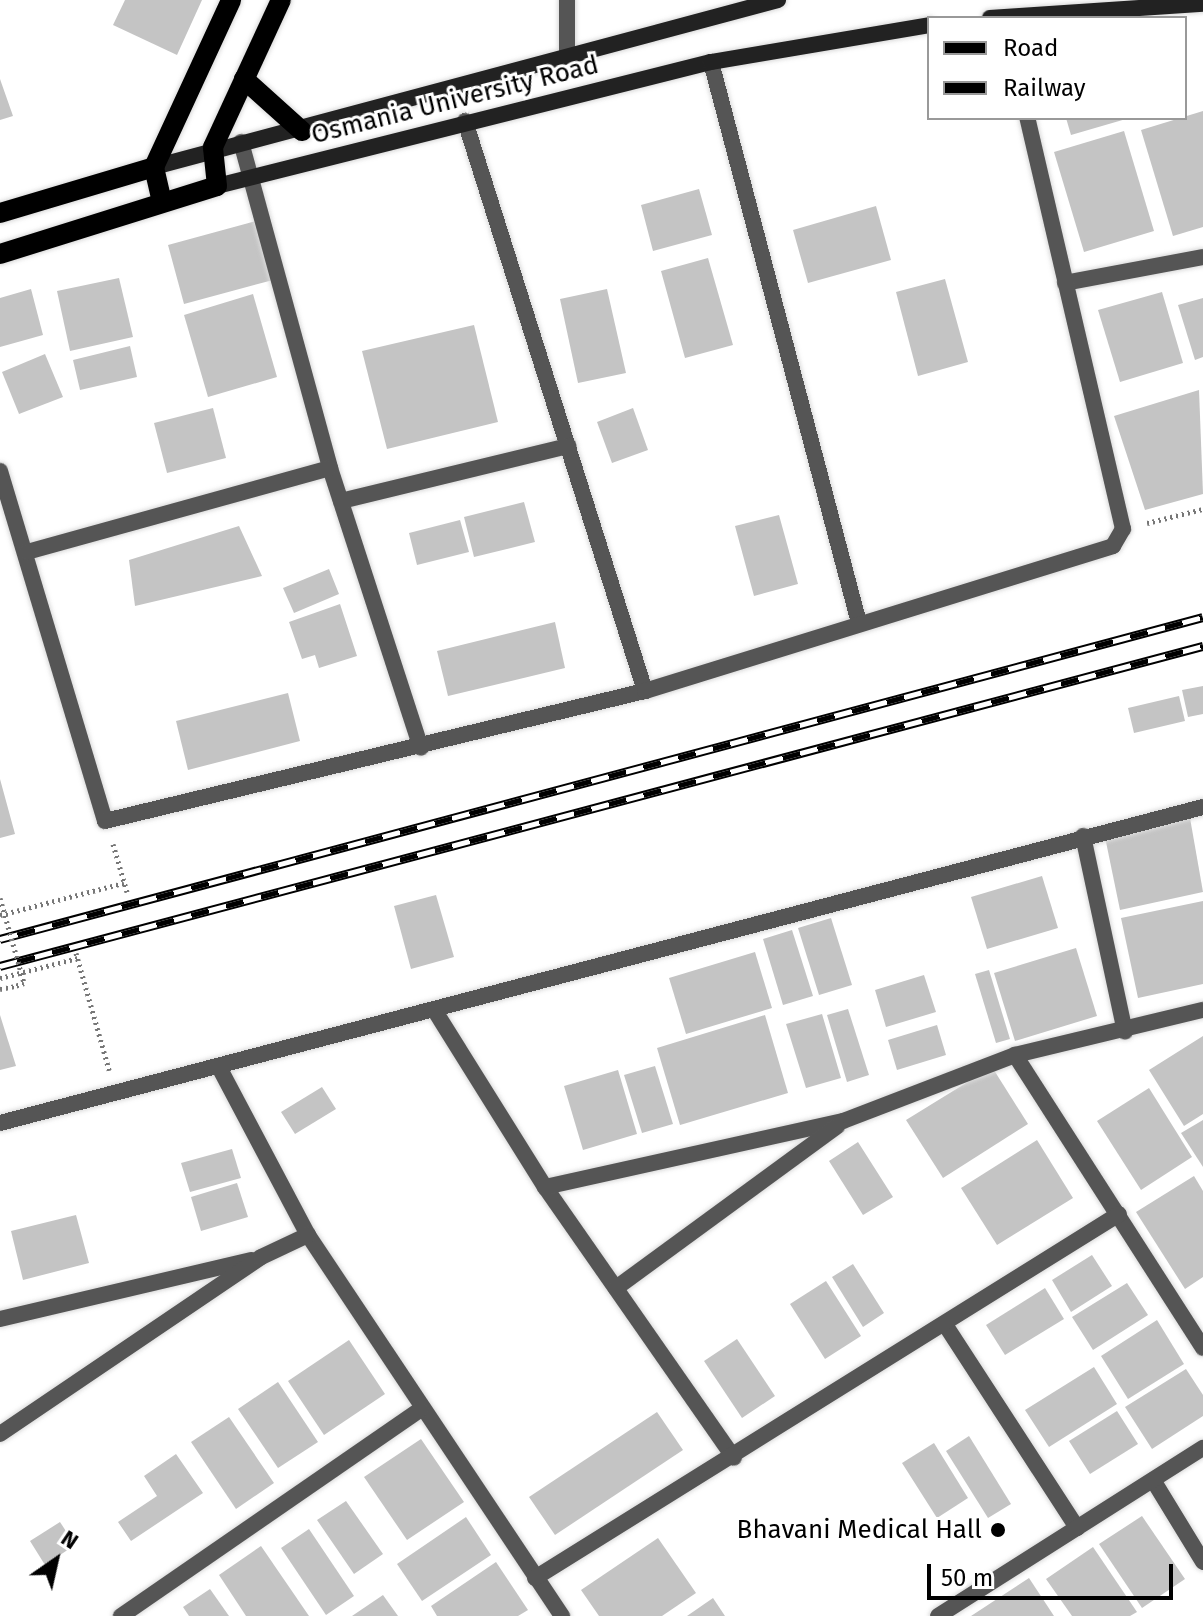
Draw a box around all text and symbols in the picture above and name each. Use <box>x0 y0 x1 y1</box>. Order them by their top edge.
legend <box>927 16 1187 120</box>
text: Road <box>1003 34 1058 62</box>
street label: Osmania University Road <box>308 49 602 151</box>
text: Railway <box>1003 74 1086 102</box>
place label: Bhavani Medical Hall <box>737 1514 982 1546</box>
north arrow <box>16 1520 96 1600</box>
marker: Bhavani Medical Hall <box>989 1521 1007 1539</box>
text: N <box>56 1524 83 1555</box>
scale bar <box>931 1548 1177 1598</box>
text: 50 m <box>941 1564 993 1592</box>

